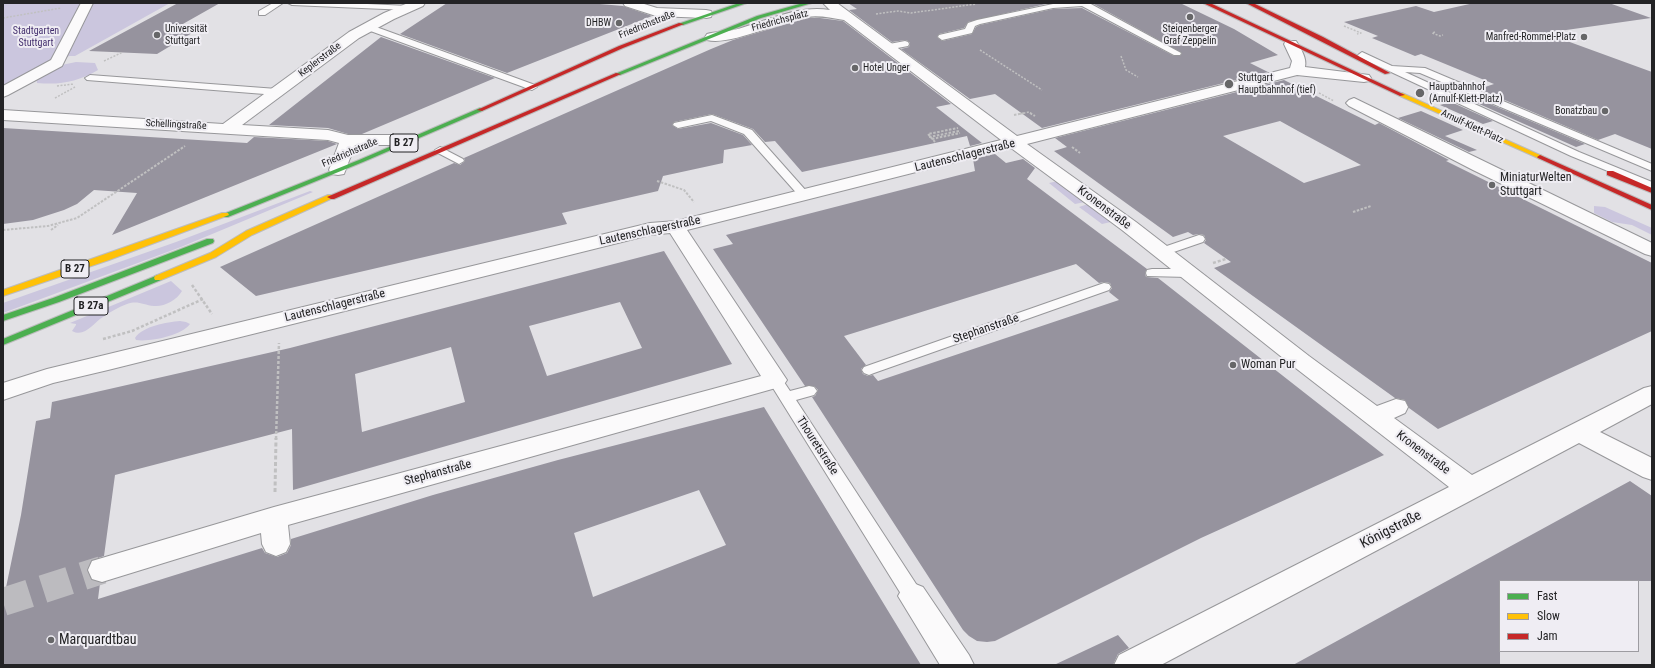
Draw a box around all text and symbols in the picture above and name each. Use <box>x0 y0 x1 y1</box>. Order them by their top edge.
street label: Friedrichstraße <box>617 8 677 42</box>
street label: Friedrichsplatz <box>750 8 810 34</box>
marker: Steigenberger Graf Zeppelin <box>1185 12 1195 22</box>
place label: DHBW <box>586 17 611 29</box>
marker: DHBW <box>614 18 624 28</box>
place label: Universität Stuttgart <box>165 23 207 46</box>
place label: Steigenberger Graf Zeppelin <box>1163 23 1217 46</box>
park label: Stadtgarten Stuttgart <box>13 25 59 48</box>
marker: Universität Stuttgart <box>152 30 162 40</box>
place label: Manfred-Rommel-Platz <box>1486 31 1576 43</box>
marker: Manfred-Rommel-Platz <box>1579 32 1589 42</box>
street label: Keplerstraße <box>296 40 344 80</box>
place label: Hotel Unger <box>863 62 910 74</box>
marker: Hotel Unger <box>850 63 860 73</box>
place label: Stuttgart Hauptbahnhof (tief) <box>1238 72 1316 96</box>
marker: Stuttgart Hauptbahnhof (tief) <box>1223 78 1235 90</box>
place label: Hauptbahnhof (Arnulf-Klett-Platz) <box>1429 81 1503 104</box>
marker: Hauptbahnhof (Arnulf-Klett-Platz) <box>1414 87 1426 99</box>
place label: Bonatzbau <box>1555 105 1597 117</box>
marker: Bonatzbau <box>1600 106 1610 116</box>
street label: Arnulf-Klett-Platz <box>1439 107 1505 147</box>
street label: Schellingstraße <box>145 117 207 133</box>
road number: B 27 <box>390 134 418 152</box>
street label: Friedrichstraße <box>320 136 380 170</box>
street label: Lautenschlagerstraße <box>913 137 1017 175</box>
place label: MiniaturWelten Stuttgart <box>1500 171 1571 199</box>
marker: MiniaturWelten Stuttgart <box>1487 180 1497 190</box>
street label: Kronenstraße <box>1074 183 1134 233</box>
street label: Lautenschlagerstraße <box>598 213 702 249</box>
road number: B 27 <box>61 260 89 278</box>
street label: Lautenschlagerstraße <box>283 287 387 325</box>
road number: B 27a <box>74 297 108 315</box>
street label: Stephanstraße <box>951 311 1021 347</box>
place label: Woman Pur <box>1241 358 1295 372</box>
marker: Woman Pur <box>1228 360 1238 370</box>
street label: Thouretstraße <box>793 414 841 478</box>
street label: Kronenstraße <box>1393 428 1453 478</box>
street label: Stephanstraße <box>403 457 473 489</box>
street label: Königstraße <box>1358 507 1424 553</box>
legend <box>1499 580 1639 652</box>
text: Fast <box>1537 589 1557 603</box>
text: Slow <box>1537 609 1560 623</box>
text: Jam <box>1537 629 1558 643</box>
place label: Marquardtbau <box>59 632 136 648</box>
marker: Marquardtbau <box>46 635 56 645</box>

